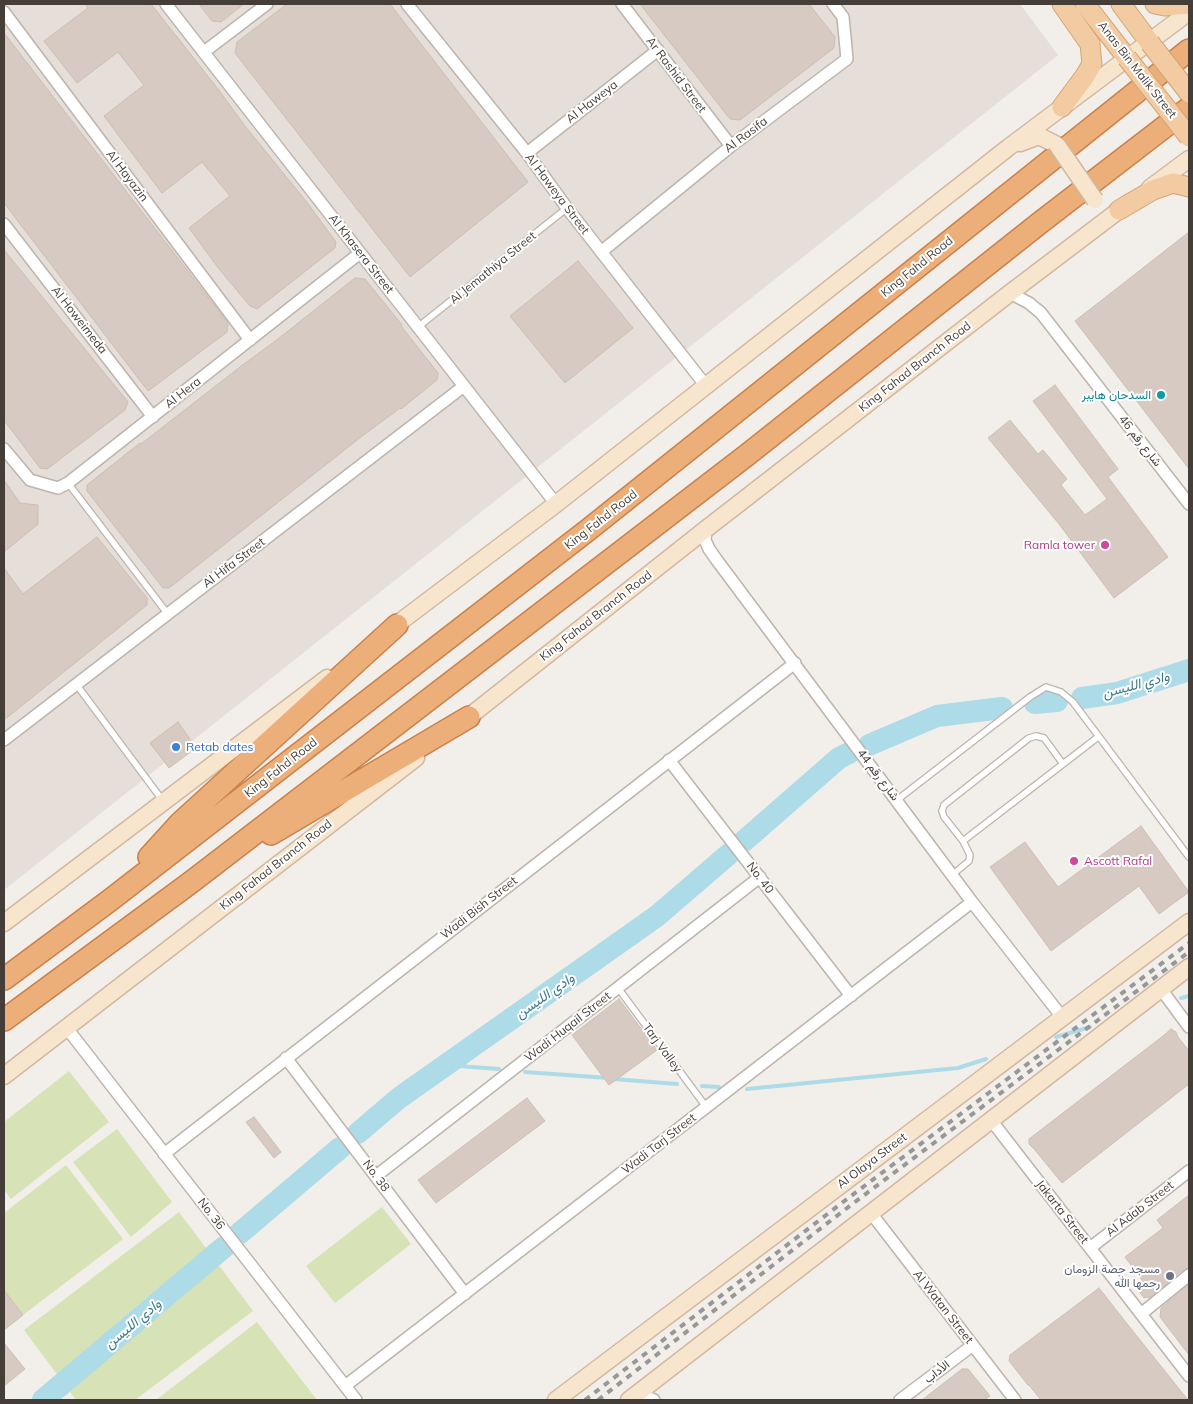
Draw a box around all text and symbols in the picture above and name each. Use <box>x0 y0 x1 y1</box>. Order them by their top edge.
street label: Anas Bin Malik Street <box>1095 19 1179 121</box>
street label: Ar Rashid Street <box>643 34 709 116</box>
street label: Al Haweya <box>563 77 621 127</box>
street label: Al Rasifa <box>722 114 770 156</box>
street label: Al Hayazin <box>103 147 151 205</box>
street label: Al Haweya Street <box>522 151 592 237</box>
street label: Al Khasera Street <box>325 211 397 297</box>
street label: Al Jemathiya Street <box>447 229 539 307</box>
street label: King Fahd Road <box>878 234 956 300</box>
street label: Al Howeimeda <box>48 283 110 357</box>
street label: King Fahad Branch Road <box>856 319 974 415</box>
street label: Al Hera <box>162 374 204 412</box>
place label: السدحان هايبر <box>1082 388 1151 402</box>
marker: السدحان هايبر <box>1155 389 1167 401</box>
street label: شارع رقم 46 <box>1115 412 1165 470</box>
street label: King Fahd Road <box>562 487 640 553</box>
street label: Al Hifa Street <box>200 535 268 591</box>
place label: Ramla tower <box>1024 538 1095 552</box>
marker: Ramla tower <box>1099 539 1111 551</box>
street label: King Fahad Branch Road <box>537 568 655 664</box>
water label: وادي الليسن <box>1101 668 1171 702</box>
street label: King Fahd Road <box>242 735 320 801</box>
place label: Retab dates <box>186 740 253 754</box>
marker: Retab dates <box>170 741 182 753</box>
street label: شارع رقم 44 <box>854 746 902 804</box>
street label: King Fahad Branch Road <box>217 817 335 913</box>
place label: Ascott Rafal <box>1084 854 1152 868</box>
marker: Ascott Rafal <box>1068 855 1080 867</box>
street label: No. 40 <box>743 859 777 897</box>
street label: Wadi Bish Street <box>438 874 520 942</box>
water label: وادي الليسن <box>512 969 578 1023</box>
street label: Wadi Huqail Street <box>522 989 614 1065</box>
street label: Tarj Valley <box>639 1021 685 1075</box>
street label: Wadi Tarj Street <box>619 1111 699 1177</box>
street label: Al Olaya Street <box>834 1130 910 1192</box>
street label: No. 38 <box>359 1157 393 1195</box>
street label: Jakarta Street <box>1033 1177 1091 1247</box>
street label: Al Adab Street <box>1103 1178 1177 1240</box>
street label: No. 36 <box>194 1195 228 1233</box>
place label: مسجد حصة الزومان رحمها الله <box>1064 1262 1160 1290</box>
street label: Al Watan Street <box>910 1267 976 1347</box>
marker: مسجد حصة الزومان رحمها الله <box>1164 1270 1176 1282</box>
water label: وادي الليسن <box>101 1296 165 1352</box>
street label: الأداب <box>921 1358 953 1386</box>

